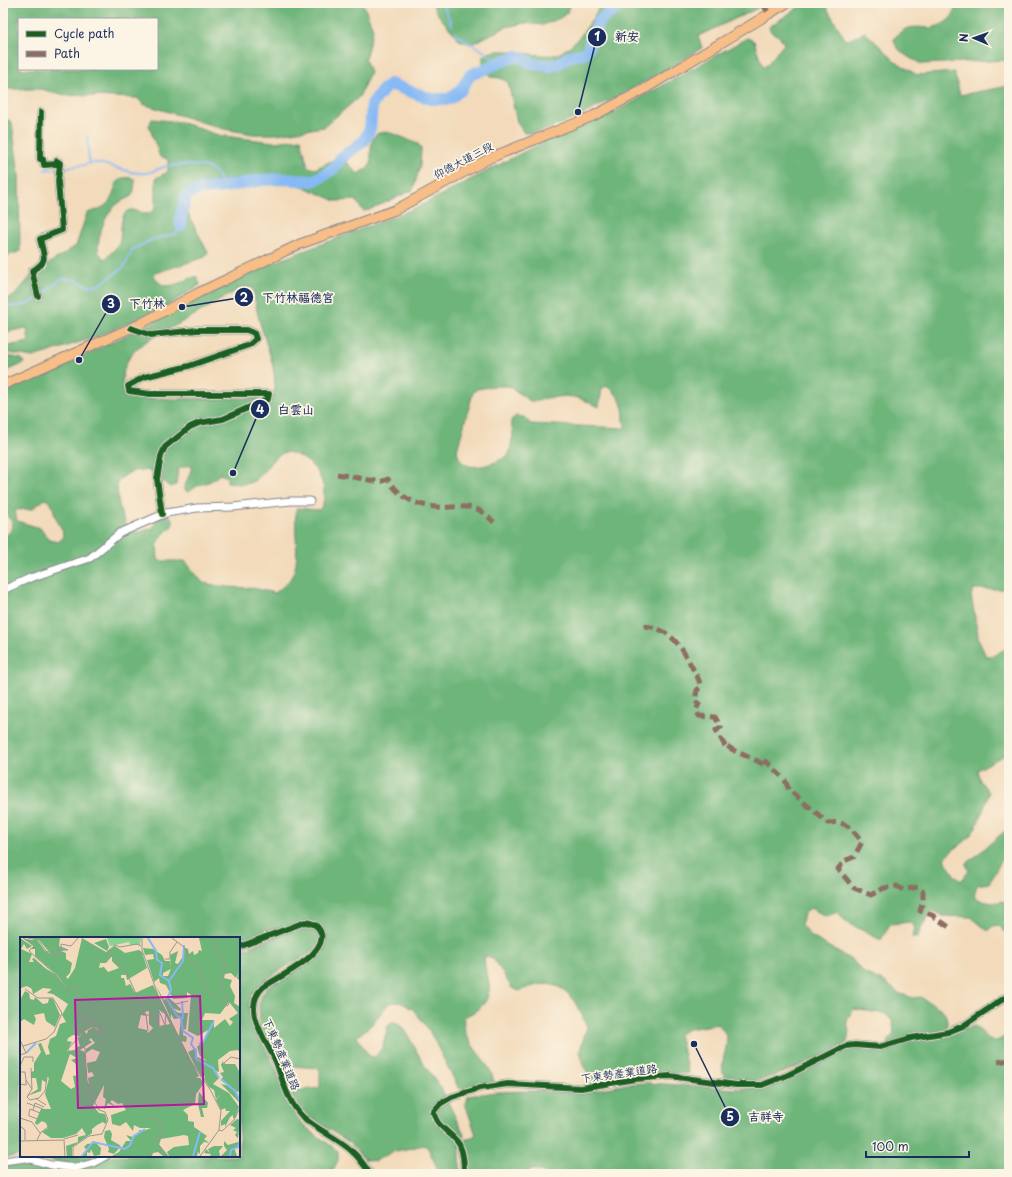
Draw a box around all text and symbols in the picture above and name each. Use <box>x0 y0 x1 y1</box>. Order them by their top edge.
legend <box>18 18 158 70</box>
north arrow <box>954 18 994 58</box>
text: Cycle path <box>54 24 115 42</box>
callout: 新安 <box>587 25 647 49</box>
text: 1 <box>594 27 600 45</box>
text: 新安 <box>615 27 639 45</box>
text: N <box>955 33 972 42</box>
text: Path <box>54 44 80 62</box>
street label: 仰德大道三段 <box>430 137 496 183</box>
callout: 下竹林福德宮 <box>234 285 342 309</box>
text: 2 <box>240 288 249 306</box>
text: 下竹林福德宮 <box>262 288 334 306</box>
callout: 下竹林 <box>101 292 173 316</box>
text: 3 <box>107 294 115 312</box>
text: 下竹林 <box>129 294 165 312</box>
callout: 白雲山 <box>250 397 322 421</box>
text: 4 <box>256 400 264 418</box>
text: 白雲山 <box>278 400 314 418</box>
inset map <box>20 937 240 1157</box>
street label: 下東勢產業道路 <box>259 1015 305 1093</box>
street label: 下東勢產業道路 <box>580 1059 658 1087</box>
callout: 吉祥寺 <box>720 1105 792 1129</box>
text: 5 <box>726 1107 734 1125</box>
text: 吉祥寺 <box>748 1107 784 1125</box>
scale bar <box>866 1133 969 1159</box>
text: 100 m <box>872 1137 909 1155</box>

